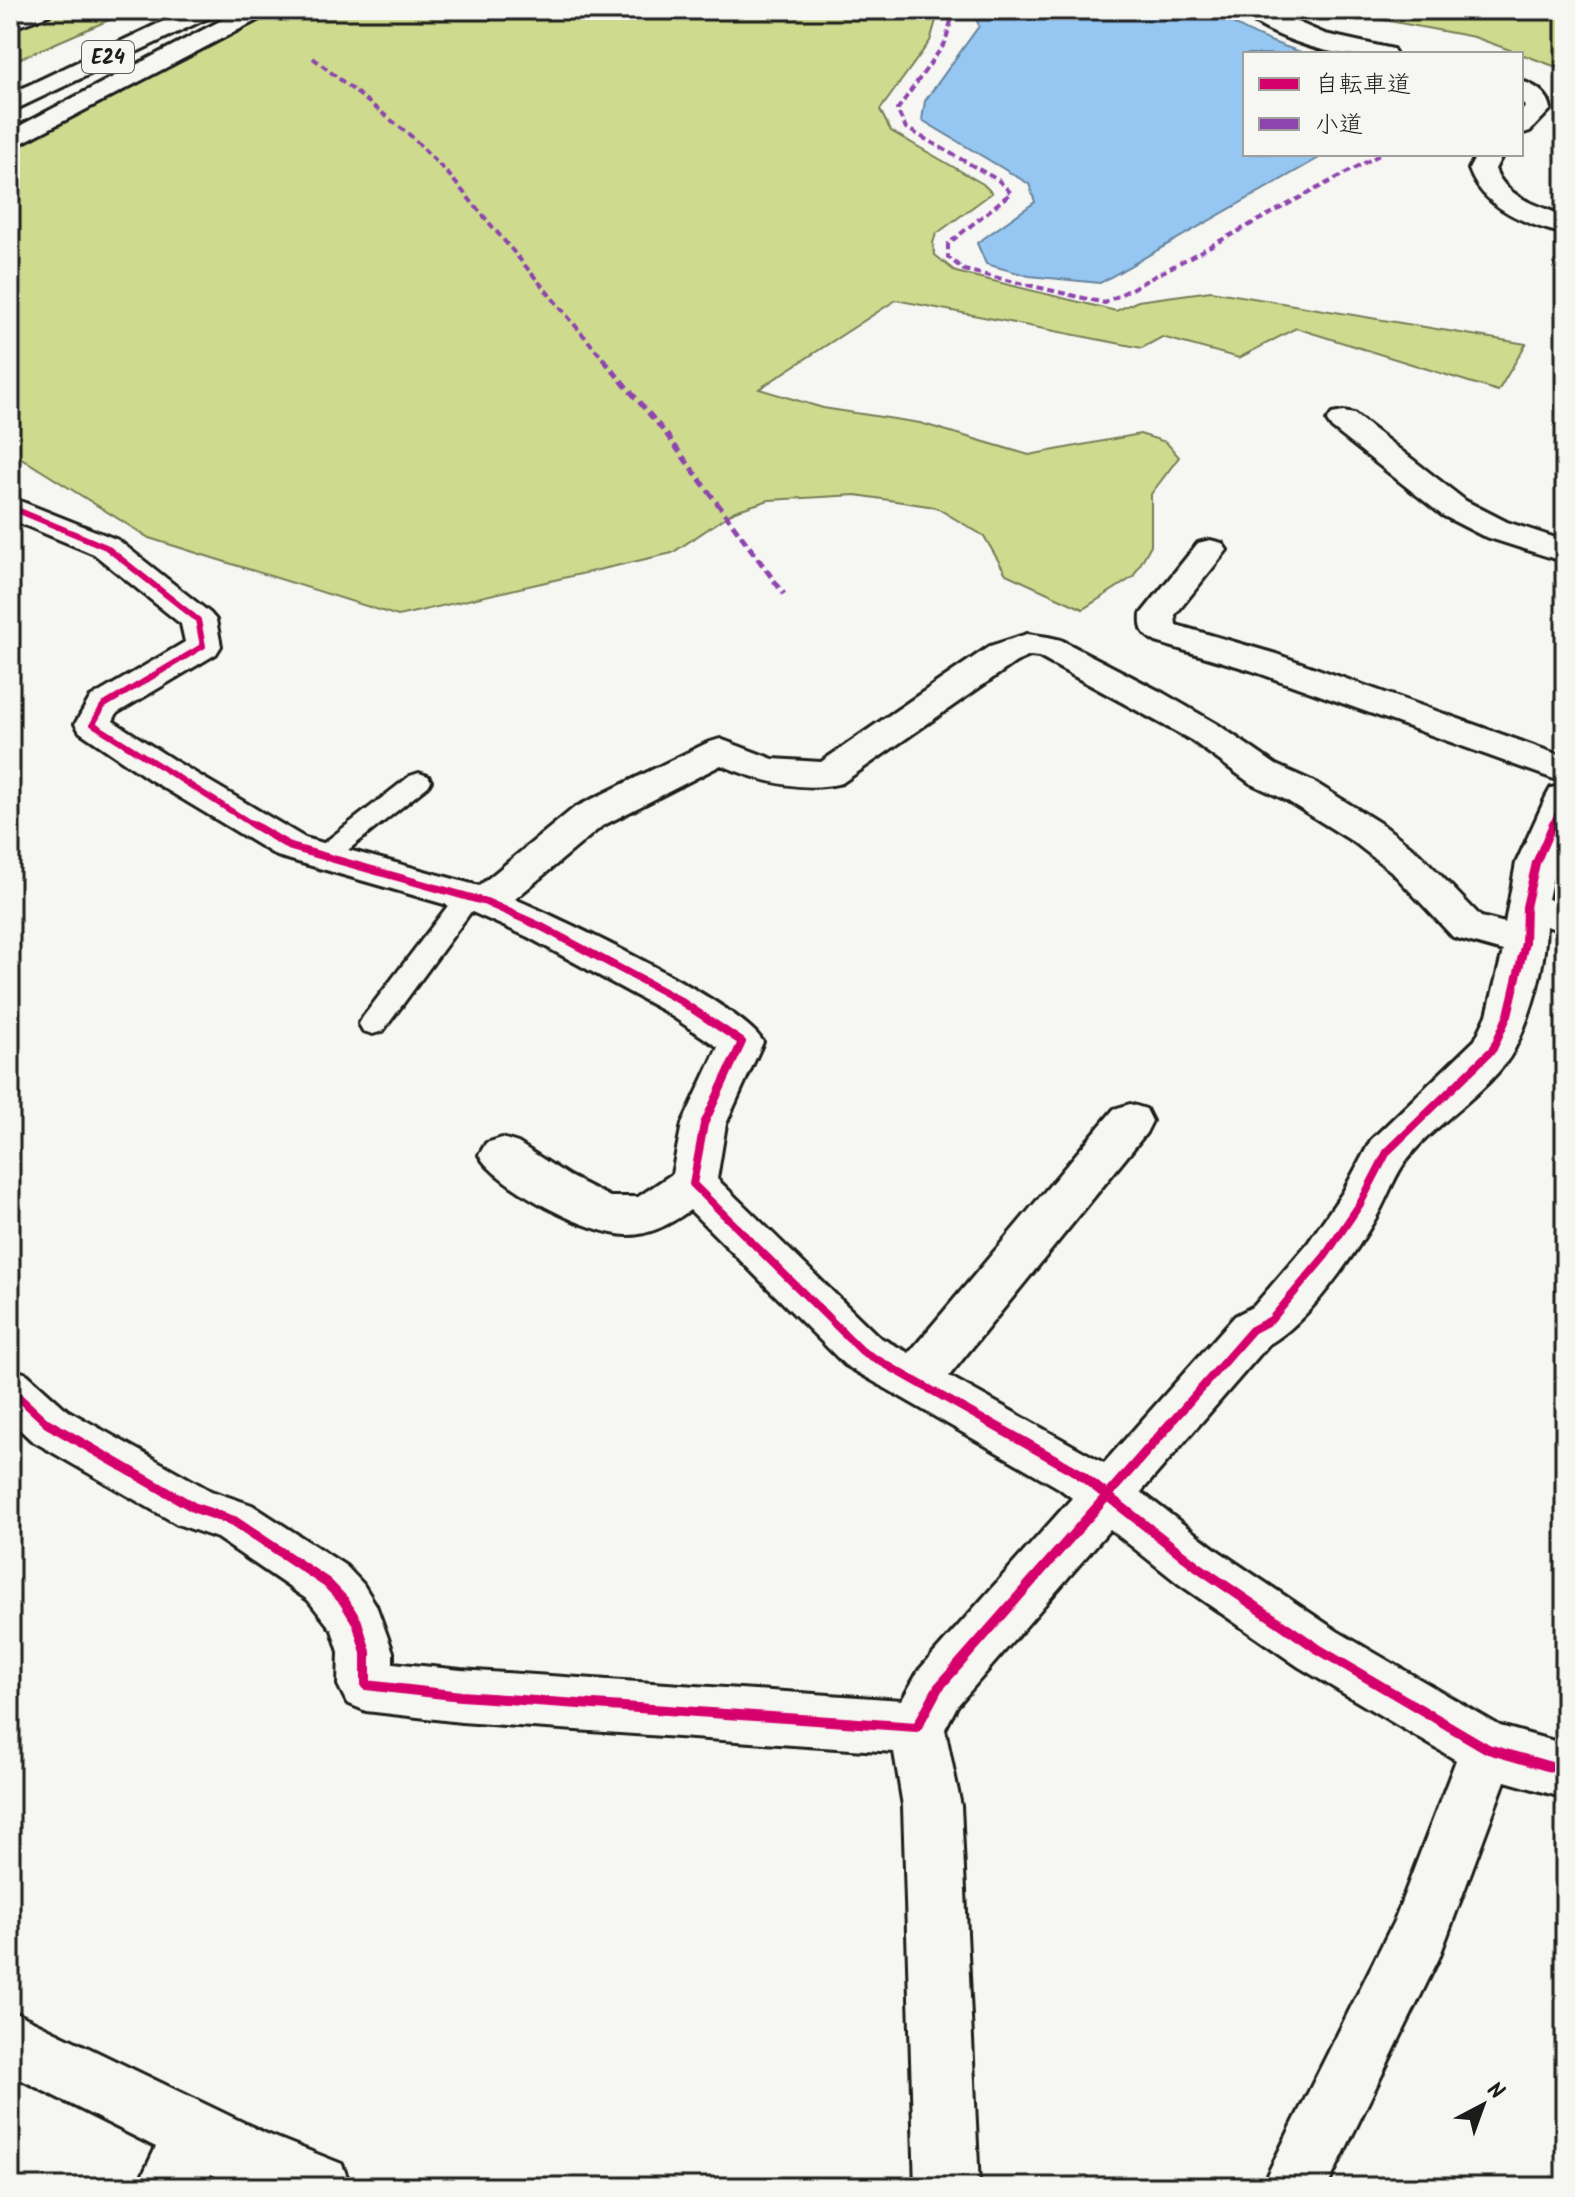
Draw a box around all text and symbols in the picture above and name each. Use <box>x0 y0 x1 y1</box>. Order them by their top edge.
road number: E24 <box>82 41 134 73</box>
legend <box>1243 52 1523 156</box>
text: 自転車道 <box>1315 66 1411 105</box>
text: 小道 <box>1315 106 1363 145</box>
north arrow <box>1443 2065 1523 2145</box>
text: N <box>1478 2074 1511 2110</box>

